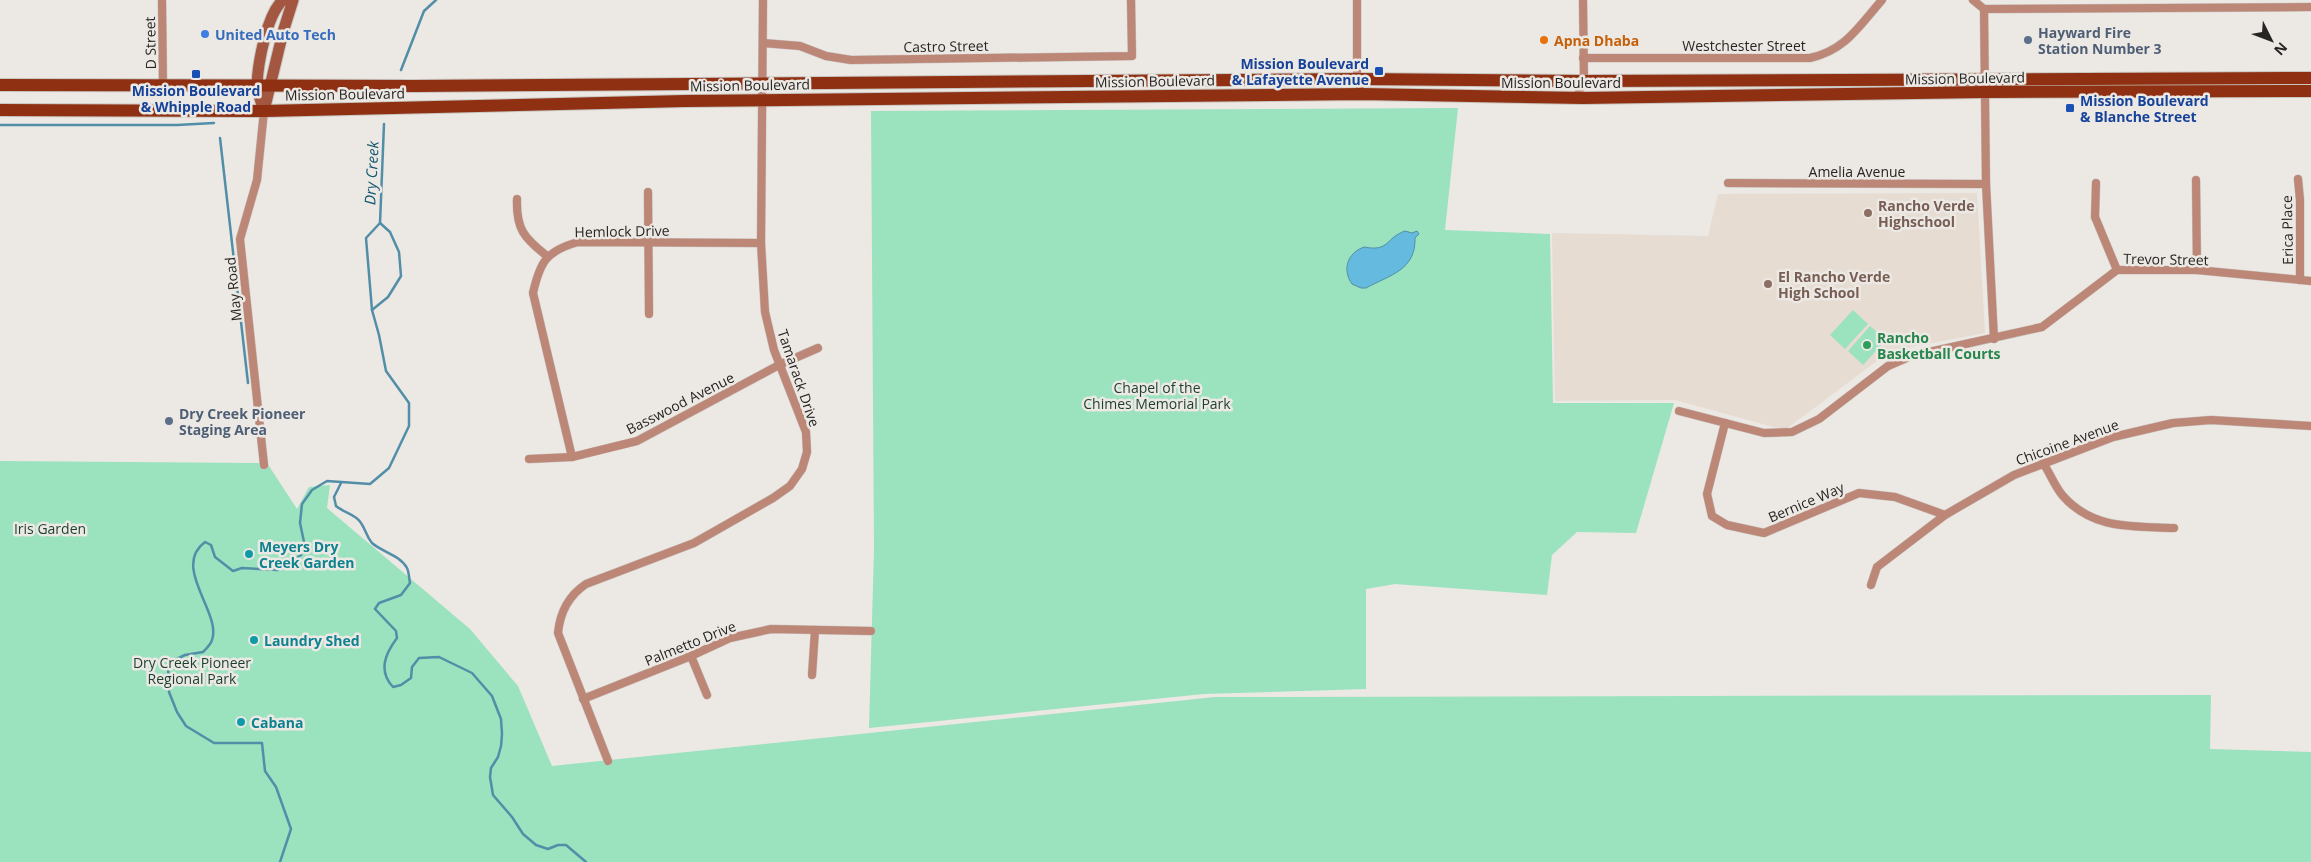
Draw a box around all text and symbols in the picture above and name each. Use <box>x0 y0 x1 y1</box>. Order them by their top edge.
north arrow <box>2246 15 2296 65</box>
street label: D Street <box>140 16 160 70</box>
place label: Hayward Fire Station Number 3 <box>2038 23 2162 58</box>
place label: United Auto Tech <box>215 25 336 44</box>
marker: United Auto Tech <box>199 28 211 40</box>
place label: Apna Dhaba <box>1554 31 1639 50</box>
marker: Apna Dhaba <box>1538 34 1550 46</box>
marker: Hayward Fire Station Number 3 <box>2022 34 2034 46</box>
street label: Castro Street <box>903 36 989 56</box>
street label: Westchester Street <box>1682 36 1806 55</box>
text: N <box>2270 38 2292 60</box>
place label: Mission Boulevard & Lafayette Avenue <box>1232 54 1369 89</box>
marker: Mission Boulevard & Lafayette Avenue <box>1373 65 1385 77</box>
street label: Mission Boulevard <box>1905 67 2025 89</box>
marker: Mission Boulevard & Whipple Road <box>190 68 202 80</box>
street label: Mission Boulevard <box>1095 70 1215 92</box>
street label: Mission Boulevard <box>1501 73 1621 92</box>
street label: Mission Boulevard <box>690 74 810 96</box>
place label: Mission Boulevard & Whipple Road <box>132 81 260 116</box>
street label: Mission Boulevard <box>285 83 405 105</box>
place label: Mission Boulevard & Blanche Street <box>2080 91 2209 126</box>
marker: Mission Boulevard & Blanche Street <box>2064 102 2076 114</box>
water label: Dry Creek <box>359 140 383 205</box>
street label: Amelia Avenue <box>1809 162 1906 181</box>
street label: Erica Place <box>2277 195 2297 265</box>
place label: Rancho Verde Highschool <box>1878 196 1974 231</box>
marker: Rancho Verde Highschool <box>1862 207 1874 219</box>
street label: Hemlock Drive <box>574 221 670 241</box>
street label: Trevor Street <box>2123 249 2209 269</box>
street label: May Road <box>220 256 246 322</box>
place label: El Rancho Verde High School <box>1778 267 1890 302</box>
marker: El Rancho Verde High School <box>1762 278 1774 290</box>
street label: Tamarack Drive <box>773 327 825 429</box>
place label: Rancho Basketball Courts <box>1877 328 2001 363</box>
marker: Rancho Basketball Courts <box>1861 339 1873 351</box>
street label: Basswood Avenue <box>623 368 737 438</box>
park label: Chapel of the Chimes Memorial Park <box>1083 378 1231 413</box>
place label: Dry Creek Pioneer Staging Area <box>179 404 306 439</box>
street label: Chicoine Avenue <box>2013 414 2121 469</box>
marker: Dry Creek Pioneer Staging Area <box>163 415 175 427</box>
street label: Bernice Way <box>1765 477 1848 527</box>
park label: Iris Garden <box>14 519 86 538</box>
place label: Meyers Dry Creek Garden <box>259 537 354 572</box>
marker: Meyers Dry Creek Garden <box>243 548 255 560</box>
street label: Palmetto Drive <box>642 616 739 670</box>
place label: Laundry Shed <box>264 631 360 650</box>
marker: Laundry Shed <box>248 634 260 646</box>
park label: Dry Creek Pioneer Regional Park <box>133 653 251 688</box>
place label: Cabana <box>251 713 303 732</box>
marker: Cabana <box>235 716 247 728</box>

